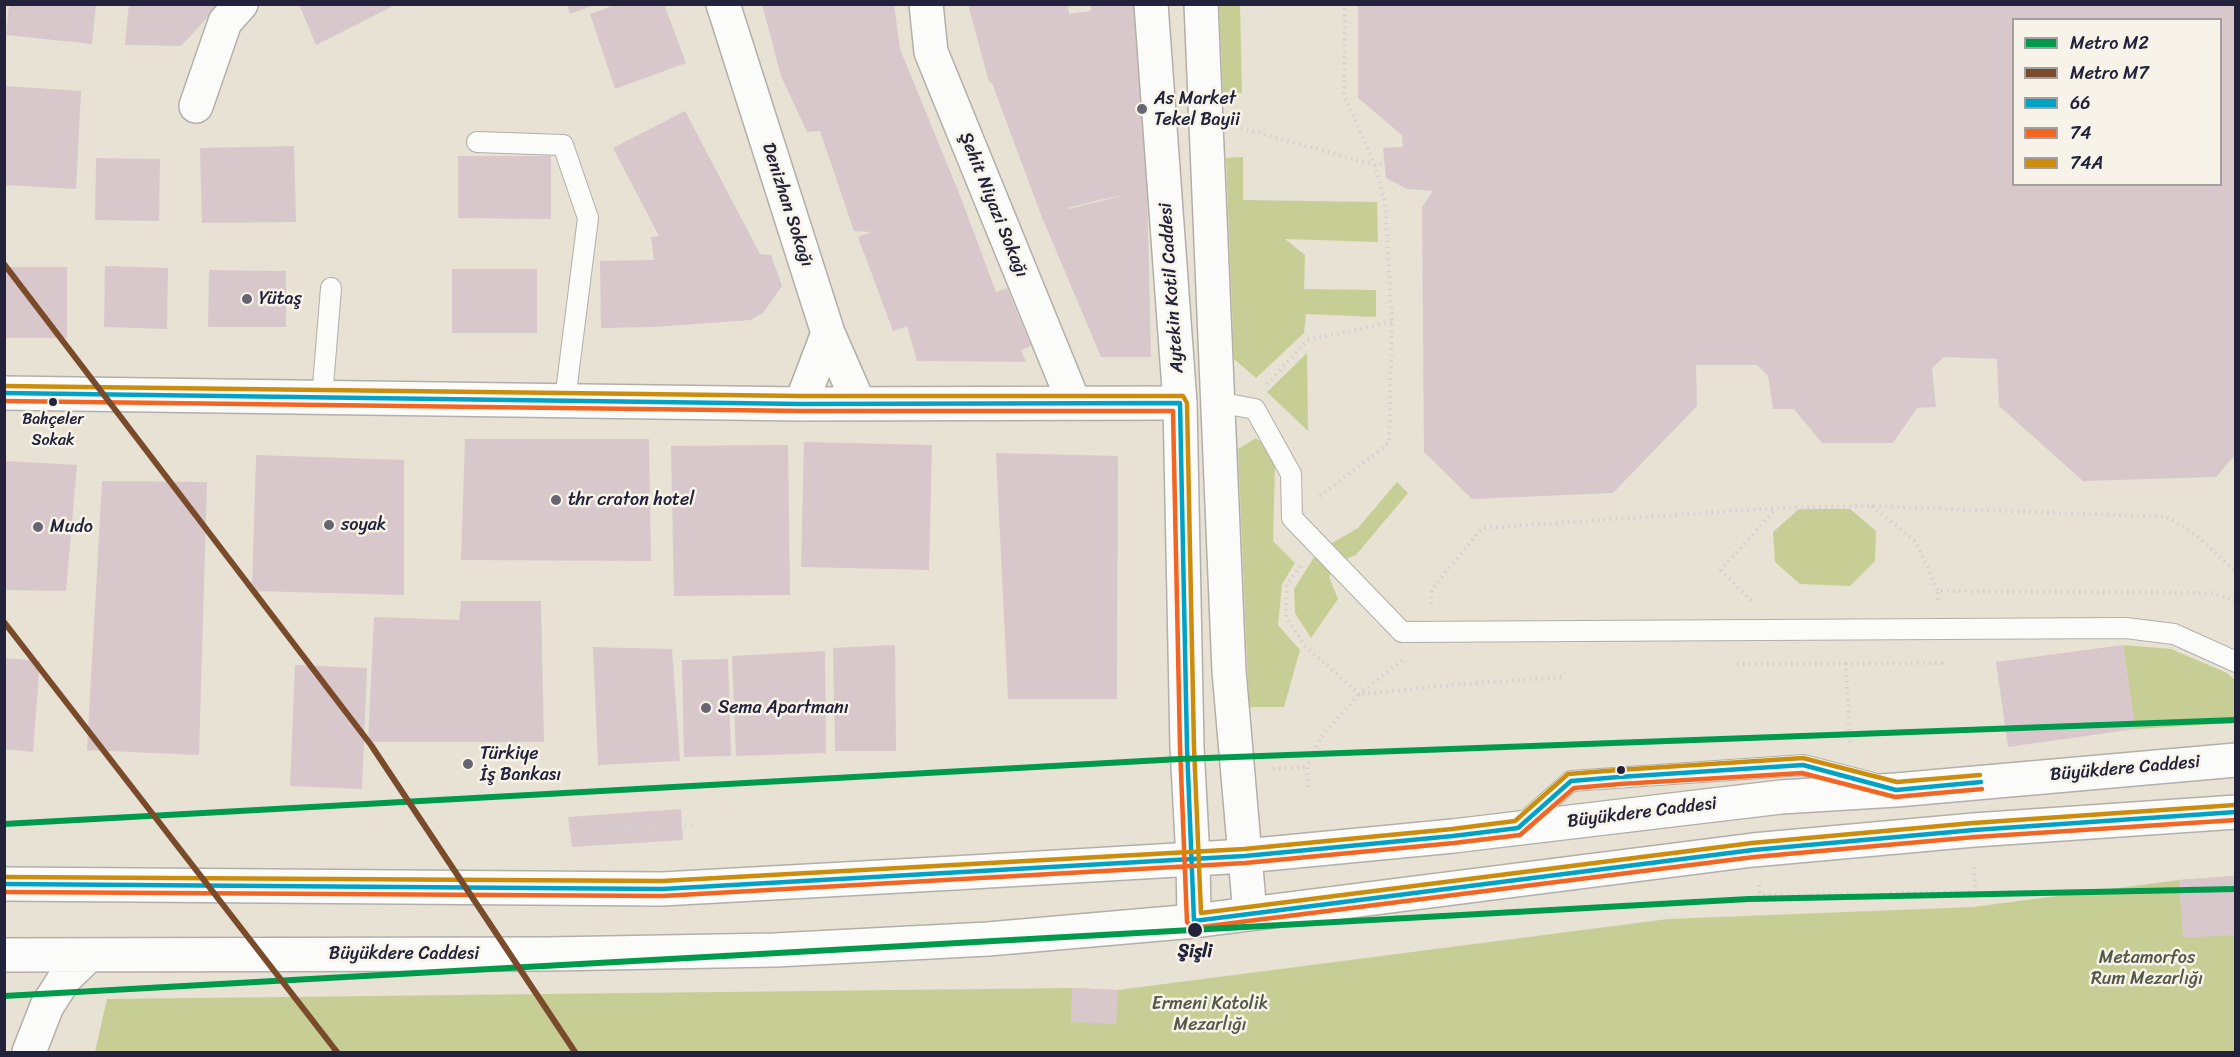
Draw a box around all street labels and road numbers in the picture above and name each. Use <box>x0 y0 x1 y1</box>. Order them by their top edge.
street label: Şehit Niyazi Sokağı <box>954 129 1032 281</box>
street label: Denizhan Sokağı <box>757 140 817 270</box>
street label: Aytekin Kotil Caddesi <box>1155 202 1189 374</box>
street label: Büyükdere Caddesi <box>2049 752 2201 786</box>
street label: Büyükdere Caddesi <box>1566 793 1718 833</box>
street label: Büyükdere Caddesi <box>329 943 479 965</box>

